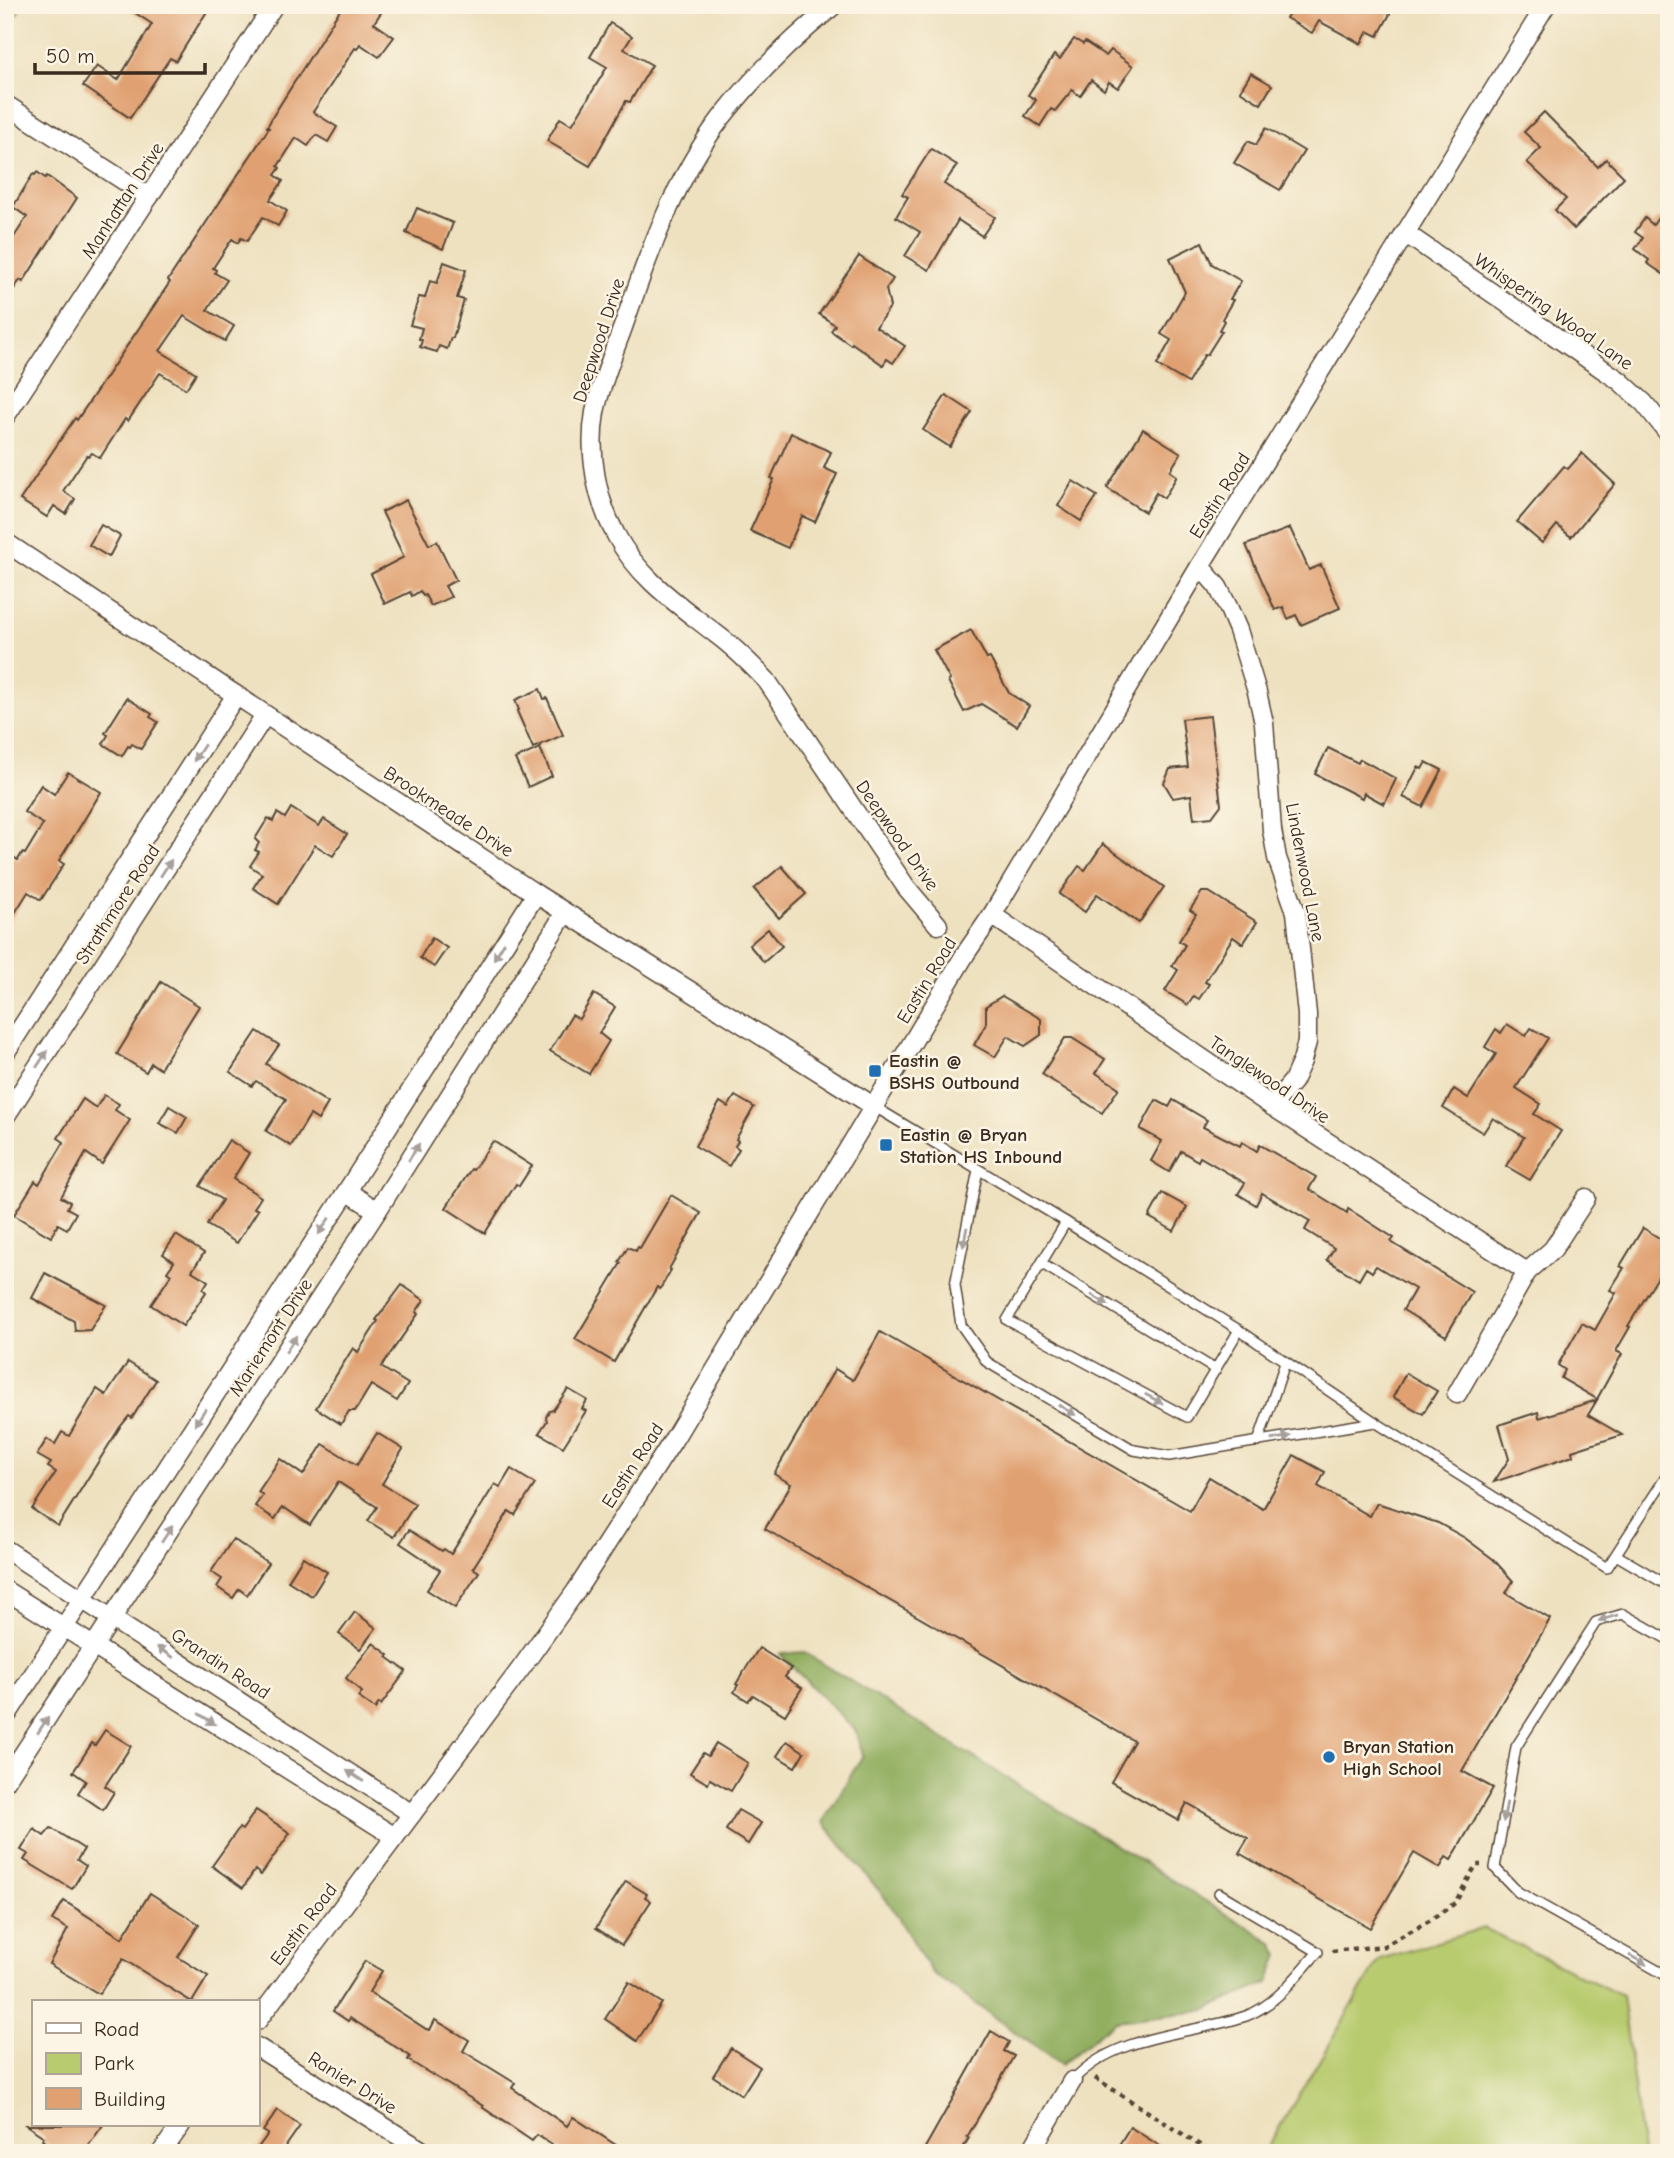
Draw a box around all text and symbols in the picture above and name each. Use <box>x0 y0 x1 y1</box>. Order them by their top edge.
scale bar <box>35 32 205 76</box>
text: 50 m <box>46 44 95 68</box>
street label: Manhattan Drive <box>77 138 169 263</box>
street label: Whispering Wood Lane <box>1470 249 1637 375</box>
street label: Deepwood Drive <box>569 275 629 405</box>
street label: Eastin Road <box>1185 449 1255 542</box>
one-way arrow <box>193 743 206 762</box>
street label: Brookmeade Drive <box>379 762 517 862</box>
street label: Deepwood Drive <box>851 776 943 895</box>
street label: Lindenwood Lane <box>1281 801 1329 943</box>
street label: Strathmore Road <box>71 841 165 969</box>
one-way arrow <box>159 858 172 878</box>
street label: Eastin Road <box>893 933 961 1028</box>
one-way arrow <box>493 941 506 961</box>
street label: Tanglewood Drive <box>1205 1031 1334 1128</box>
one-way arrow <box>36 1049 49 1069</box>
place label: Eastin @ BSHS Outbound <box>889 1050 1020 1094</box>
marker: Eastin @ BSHS Outbound <box>867 1063 883 1079</box>
place label: Eastin @ Bryan Station HS Inbound <box>900 1124 1062 1168</box>
marker: Eastin @ Bryan Station HS Inbound <box>878 1137 894 1153</box>
one-way arrow <box>408 1143 421 1162</box>
one-way arrow <box>318 1216 331 1235</box>
one-way arrow <box>959 1226 970 1248</box>
street label: Mariemont Drive <box>225 1275 317 1401</box>
one-way arrow <box>1090 1293 1110 1306</box>
one-way arrow <box>284 1334 297 1353</box>
one-way arrow <box>1144 1393 1163 1405</box>
one-way arrow <box>1057 1403 1076 1416</box>
one-way arrow <box>194 1407 207 1426</box>
street label: Eastin Road <box>597 1419 668 1512</box>
one-way arrow <box>1270 1432 1292 1443</box>
one-way arrow <box>160 1525 174 1543</box>
one-way arrow <box>1598 1614 1619 1624</box>
street label: Grandin Road <box>167 1624 274 1704</box>
one-way arrow <box>155 1646 174 1659</box>
one-way arrow <box>197 1713 217 1726</box>
one-way arrow <box>36 1715 49 1735</box>
place label: Bryan Station High School <box>1343 1736 1454 1780</box>
marker: Bryan Station High School <box>1321 1749 1337 1765</box>
one-way arrow <box>345 1770 365 1783</box>
one-way arrow <box>1499 1801 1510 1823</box>
street label: Eastin Road <box>266 1879 342 1970</box>
one-way arrow <box>1629 1954 1648 1966</box>
legend <box>32 2000 259 2126</box>
text: Road <box>94 2017 139 2041</box>
street label: Ranier Drive <box>304 2047 401 2119</box>
text: Park <box>94 2051 134 2075</box>
text: Building <box>94 2087 166 2111</box>

